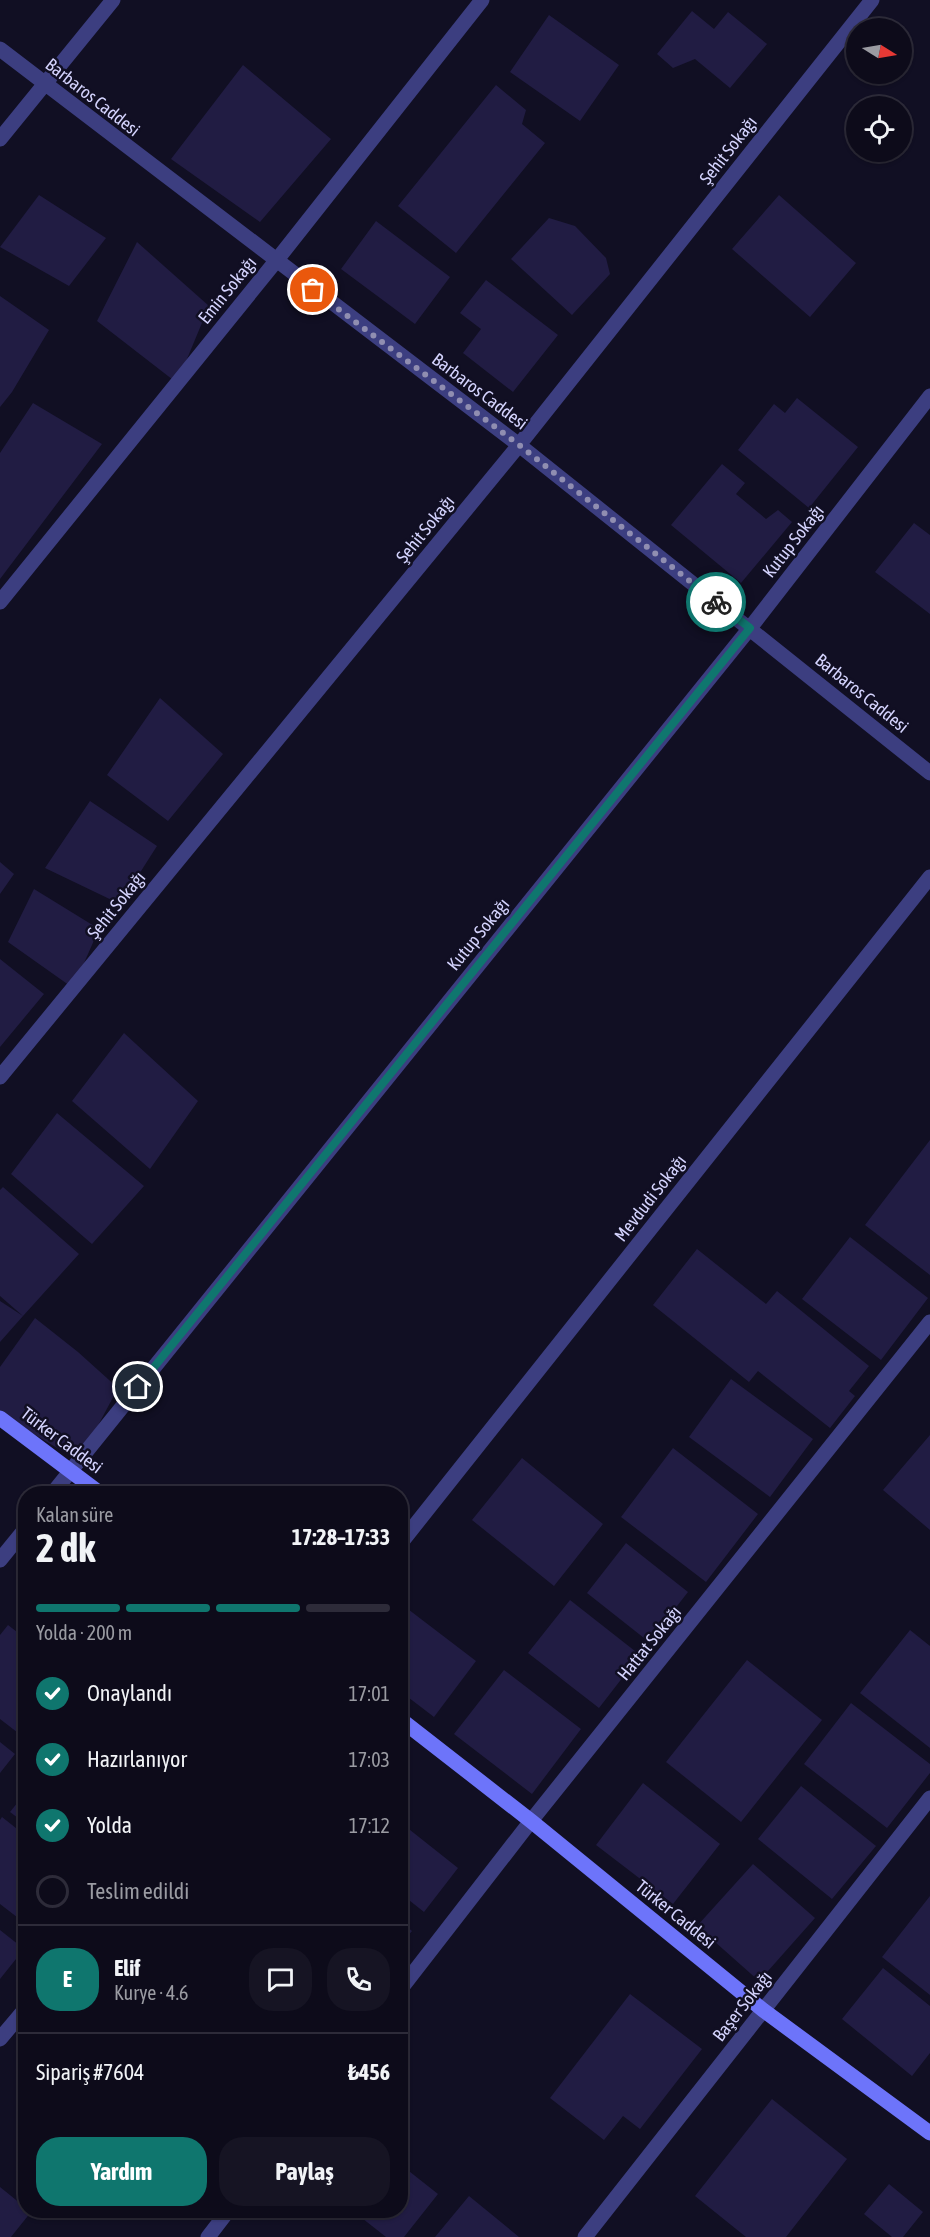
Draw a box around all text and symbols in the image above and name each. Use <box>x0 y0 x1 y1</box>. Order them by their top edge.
north arrow <box>846 18 912 84</box>
map controls <box>846 18 912 162</box>
street label: Barbaros Caddesi <box>42 54 144 140</box>
button: locate <box>846 96 912 162</box>
street label: Şehit Sokağı <box>695 112 761 188</box>
street label: Emin Sokağı <box>194 252 260 328</box>
pin <box>287 264 338 315</box>
icon: bag <box>296 273 329 306</box>
street label: Barbaros Caddesi <box>428 348 532 434</box>
street label: Şehit Sokağı <box>392 491 458 567</box>
street label: Kutup Sokağı <box>758 500 828 582</box>
courier <box>686 572 746 632</box>
icon: bike <box>700 586 733 619</box>
street label: Barbaros Caddesi <box>811 649 913 737</box>
street label: Şehit Sokağı <box>83 867 149 943</box>
street label: Kutup Sokağı <box>443 894 513 974</box>
street label: Mevdudi Sokağı <box>610 1151 690 1245</box>
pin <box>112 1361 163 1412</box>
icon: home <box>121 1370 154 1403</box>
street label: Türker Caddesi <box>17 1403 107 1477</box>
text: Kalan süre <box>36 1503 113 1526</box>
text: 17:28–17:33 <box>292 1524 390 1550</box>
text: 2 dk <box>36 1526 95 1570</box>
street label: Hattat Sokağı <box>613 1602 685 1684</box>
text: Yolda · 200 m <box>36 1621 132 1644</box>
icon: check <box>36 1677 69 1710</box>
text: Onaylandı <box>87 1680 172 1706</box>
text: 17:01 <box>348 1682 390 1705</box>
icon: check <box>36 1743 69 1776</box>
text: Hazırlanıyor <box>87 1746 187 1772</box>
text: 17:03 <box>348 1748 390 1771</box>
icon: check <box>36 1809 69 1842</box>
text: Yolda <box>87 1812 132 1838</box>
text: 17:12 <box>349 1814 390 1837</box>
street label: Türker Caddesi <box>632 1875 720 1953</box>
text: Teslim edildi <box>87 1878 189 1904</box>
button: chat <box>249 1948 312 2011</box>
button: phone <box>327 1948 390 2011</box>
text: Elif <box>114 1955 140 1981</box>
text: E <box>63 1966 72 1992</box>
street label: Başer Sokağı <box>708 1967 776 2045</box>
text: Kurye · 4.6 <box>114 1981 188 2004</box>
text: Sipariş #7604 <box>36 2059 144 2085</box>
text: ₺456 <box>348 2059 390 2085</box>
button: Yardım <box>36 2137 207 2206</box>
button: Paylaş <box>219 2137 390 2206</box>

